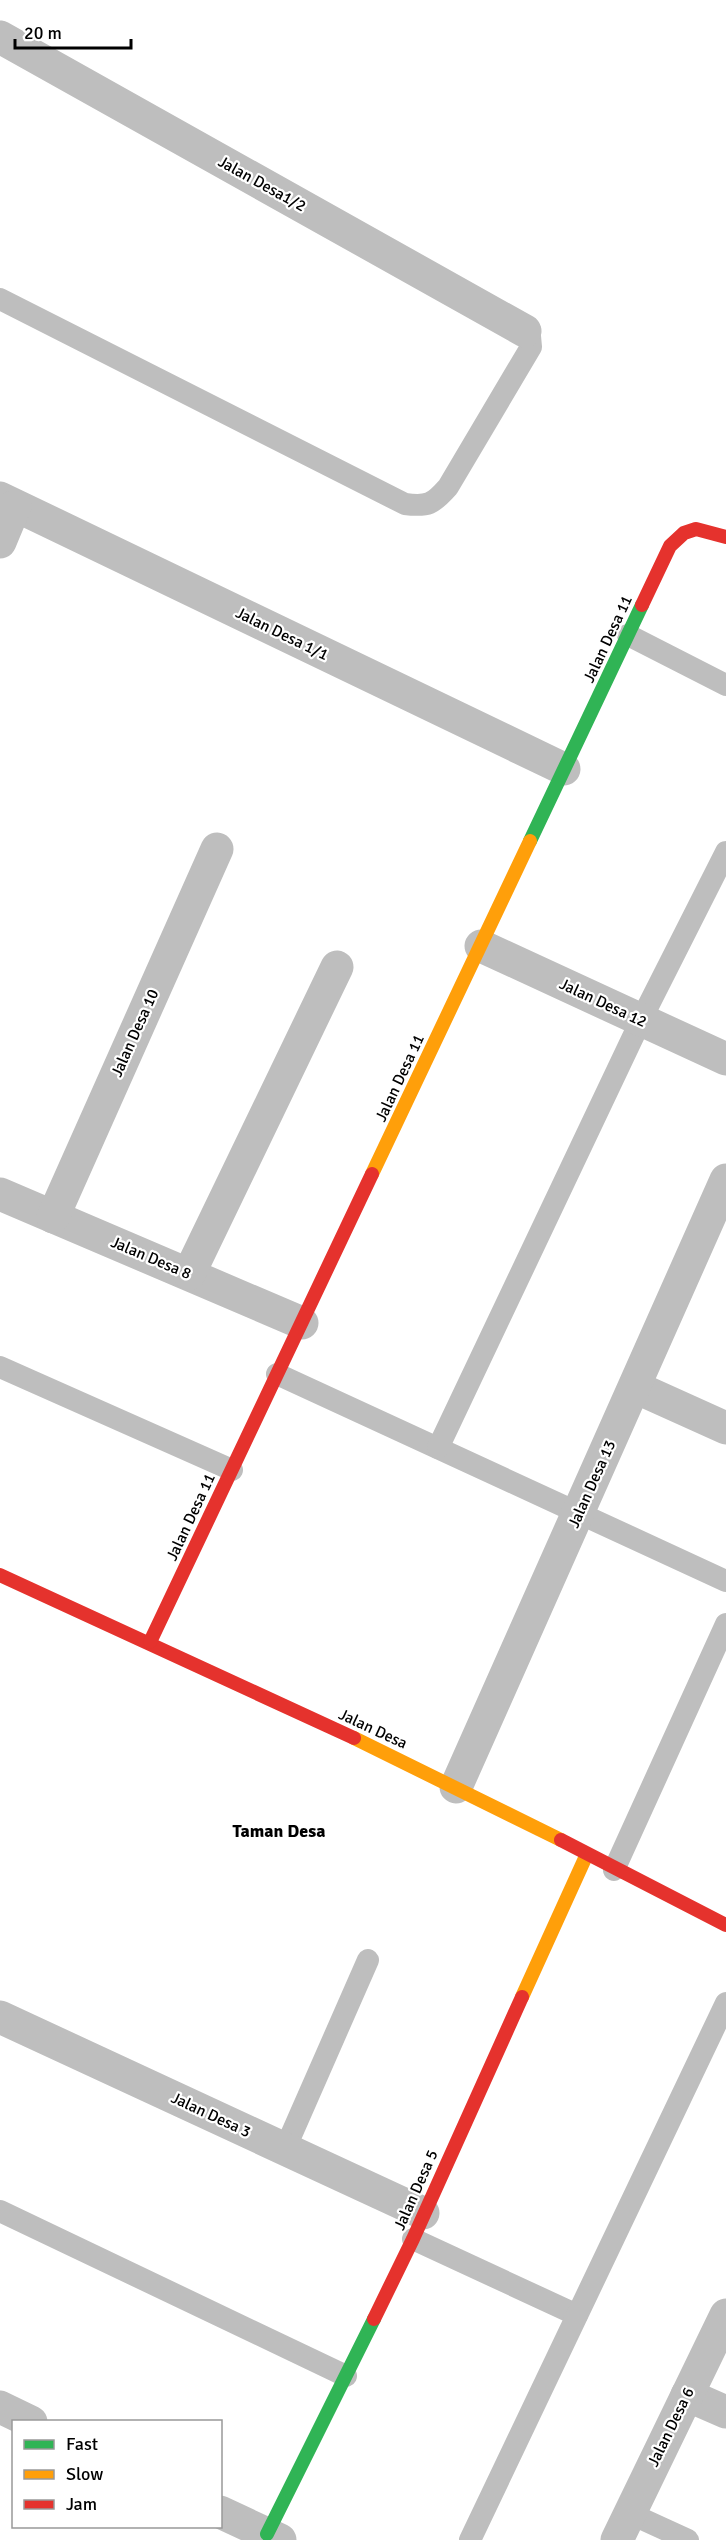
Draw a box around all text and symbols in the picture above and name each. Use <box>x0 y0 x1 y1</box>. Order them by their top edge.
scale bar <box>15 12 130 50</box>
text: 20 m <box>24 22 62 44</box>
street label: Jalan Desa1/2 <box>215 152 309 216</box>
street label: Jalan Desa 11 <box>579 592 637 686</box>
street label: Jalan Desa 1/1 <box>232 603 332 665</box>
street label: Jalan Desa 12 <box>556 974 650 1032</box>
street label: Jalan Desa 10 <box>107 986 163 1080</box>
street label: Jalan Desa 11 <box>371 1031 429 1125</box>
street label: Jalan Desa 8 <box>108 1232 194 1284</box>
street label: Jalan Desa 13 <box>564 1437 620 1531</box>
street label: Jalan Desa 11 <box>162 1470 220 1564</box>
street label: Jalan Desa <box>335 1704 411 1754</box>
district label: Taman Desa <box>233 1820 325 1842</box>
street label: Jalan Desa 3 <box>168 2088 254 2142</box>
street label: Jalan Desa 5 <box>389 2147 443 2233</box>
street label: Jalan Desa 6 <box>643 2384 699 2470</box>
legend <box>12 2420 222 2528</box>
text: Fast <box>66 2433 98 2455</box>
text: Slow <box>66 2463 103 2485</box>
text: Jam <box>66 2493 97 2515</box>

